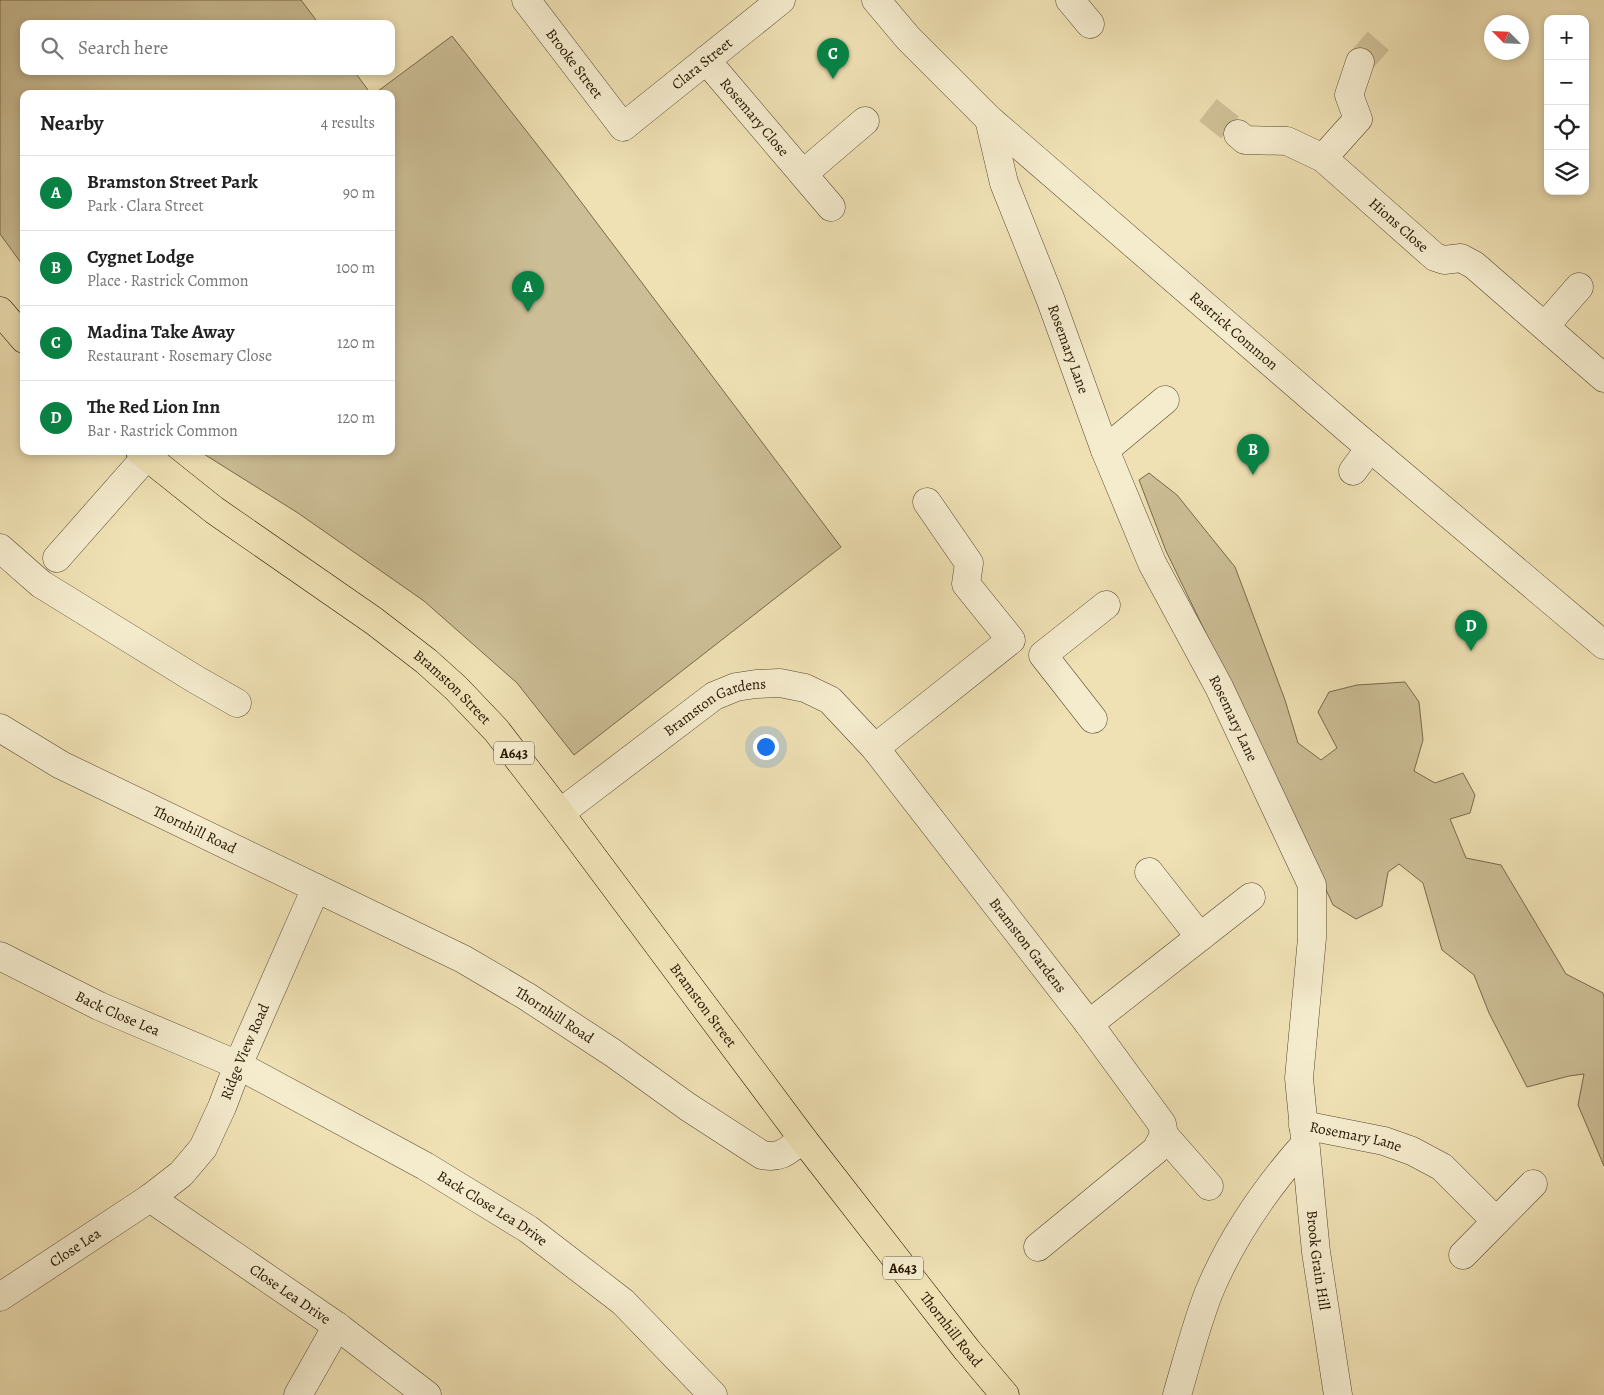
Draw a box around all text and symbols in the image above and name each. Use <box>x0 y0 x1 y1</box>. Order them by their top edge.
north arrow <box>1484 15 1529 60</box>
map controls <box>1544 15 1589 195</box>
button: + <box>1544 15 1589 60</box>
search box <box>20 20 395 75</box>
street label: Brooke Street <box>541 24 608 103</box>
street label: Clara Street <box>667 33 736 94</box>
icon: search <box>38 34 66 62</box>
text: Search here <box>78 35 168 61</box>
pin: C <box>817 38 849 79</box>
button: − <box>1544 60 1589 105</box>
street label: Rosemary Close <box>715 74 794 161</box>
button: locate <box>1544 105 1589 150</box>
text: Nearby <box>40 109 103 137</box>
text: 4 results <box>321 112 375 134</box>
button: layers <box>1544 150 1589 195</box>
text: Bramston Street Park <box>87 169 258 195</box>
text: A <box>51 182 61 204</box>
text: 90 m <box>343 182 375 204</box>
street label: Hions Close <box>1365 193 1433 257</box>
text: Park · Clara Street <box>87 195 204 217</box>
text: Cygnet Lodge <box>87 244 194 270</box>
text: B <box>51 257 61 279</box>
text: 100 m <box>336 257 375 279</box>
text: Place · Rastrick Common <box>87 270 249 292</box>
pin: A <box>512 271 544 312</box>
street label: Rastrick Common <box>1185 287 1282 375</box>
street label: Rosemary Lane <box>1043 302 1094 397</box>
text: Madina Take Away <box>87 319 235 345</box>
text: C <box>51 332 61 354</box>
text: 120 m <box>337 332 375 354</box>
text: Restaurant · Rosemary Close <box>87 345 272 367</box>
text: The Red Lion Inn <box>87 394 220 420</box>
text: D <box>50 407 62 429</box>
text: 120 m <box>337 407 375 429</box>
text: Bar · Rastrick Common <box>87 420 238 442</box>
pin: B <box>1237 434 1269 475</box>
pin: D <box>1455 610 1487 651</box>
street label: Bramston Street <box>409 645 496 729</box>
street label: Rosemary Lane <box>1204 671 1263 765</box>
street label: Bramston Gardens <box>659 674 767 741</box>
your location <box>753 734 779 760</box>
road number: A643 <box>494 741 534 764</box>
street label: Thornhill Road <box>150 801 241 859</box>
street label: Bramston Gardens <box>985 894 1071 997</box>
street label: Bramston Street <box>665 959 741 1052</box>
street label: Thornhill Road <box>512 982 599 1048</box>
street label: Back Close Lea <box>72 986 163 1041</box>
street label: Ridge View Road <box>216 999 274 1103</box>
street label: Rosemary Lane <box>1308 1117 1405 1157</box>
street label: Back Close Lea Drive <box>433 1166 552 1251</box>
street label: Brook Grain Hill <box>1302 1209 1335 1312</box>
street label: Close Lea <box>46 1223 105 1272</box>
road number: A643 <box>883 1256 923 1280</box>
street label: Close Lea Drive <box>246 1259 335 1329</box>
street label: Thornhill Road <box>915 1288 988 1372</box>

